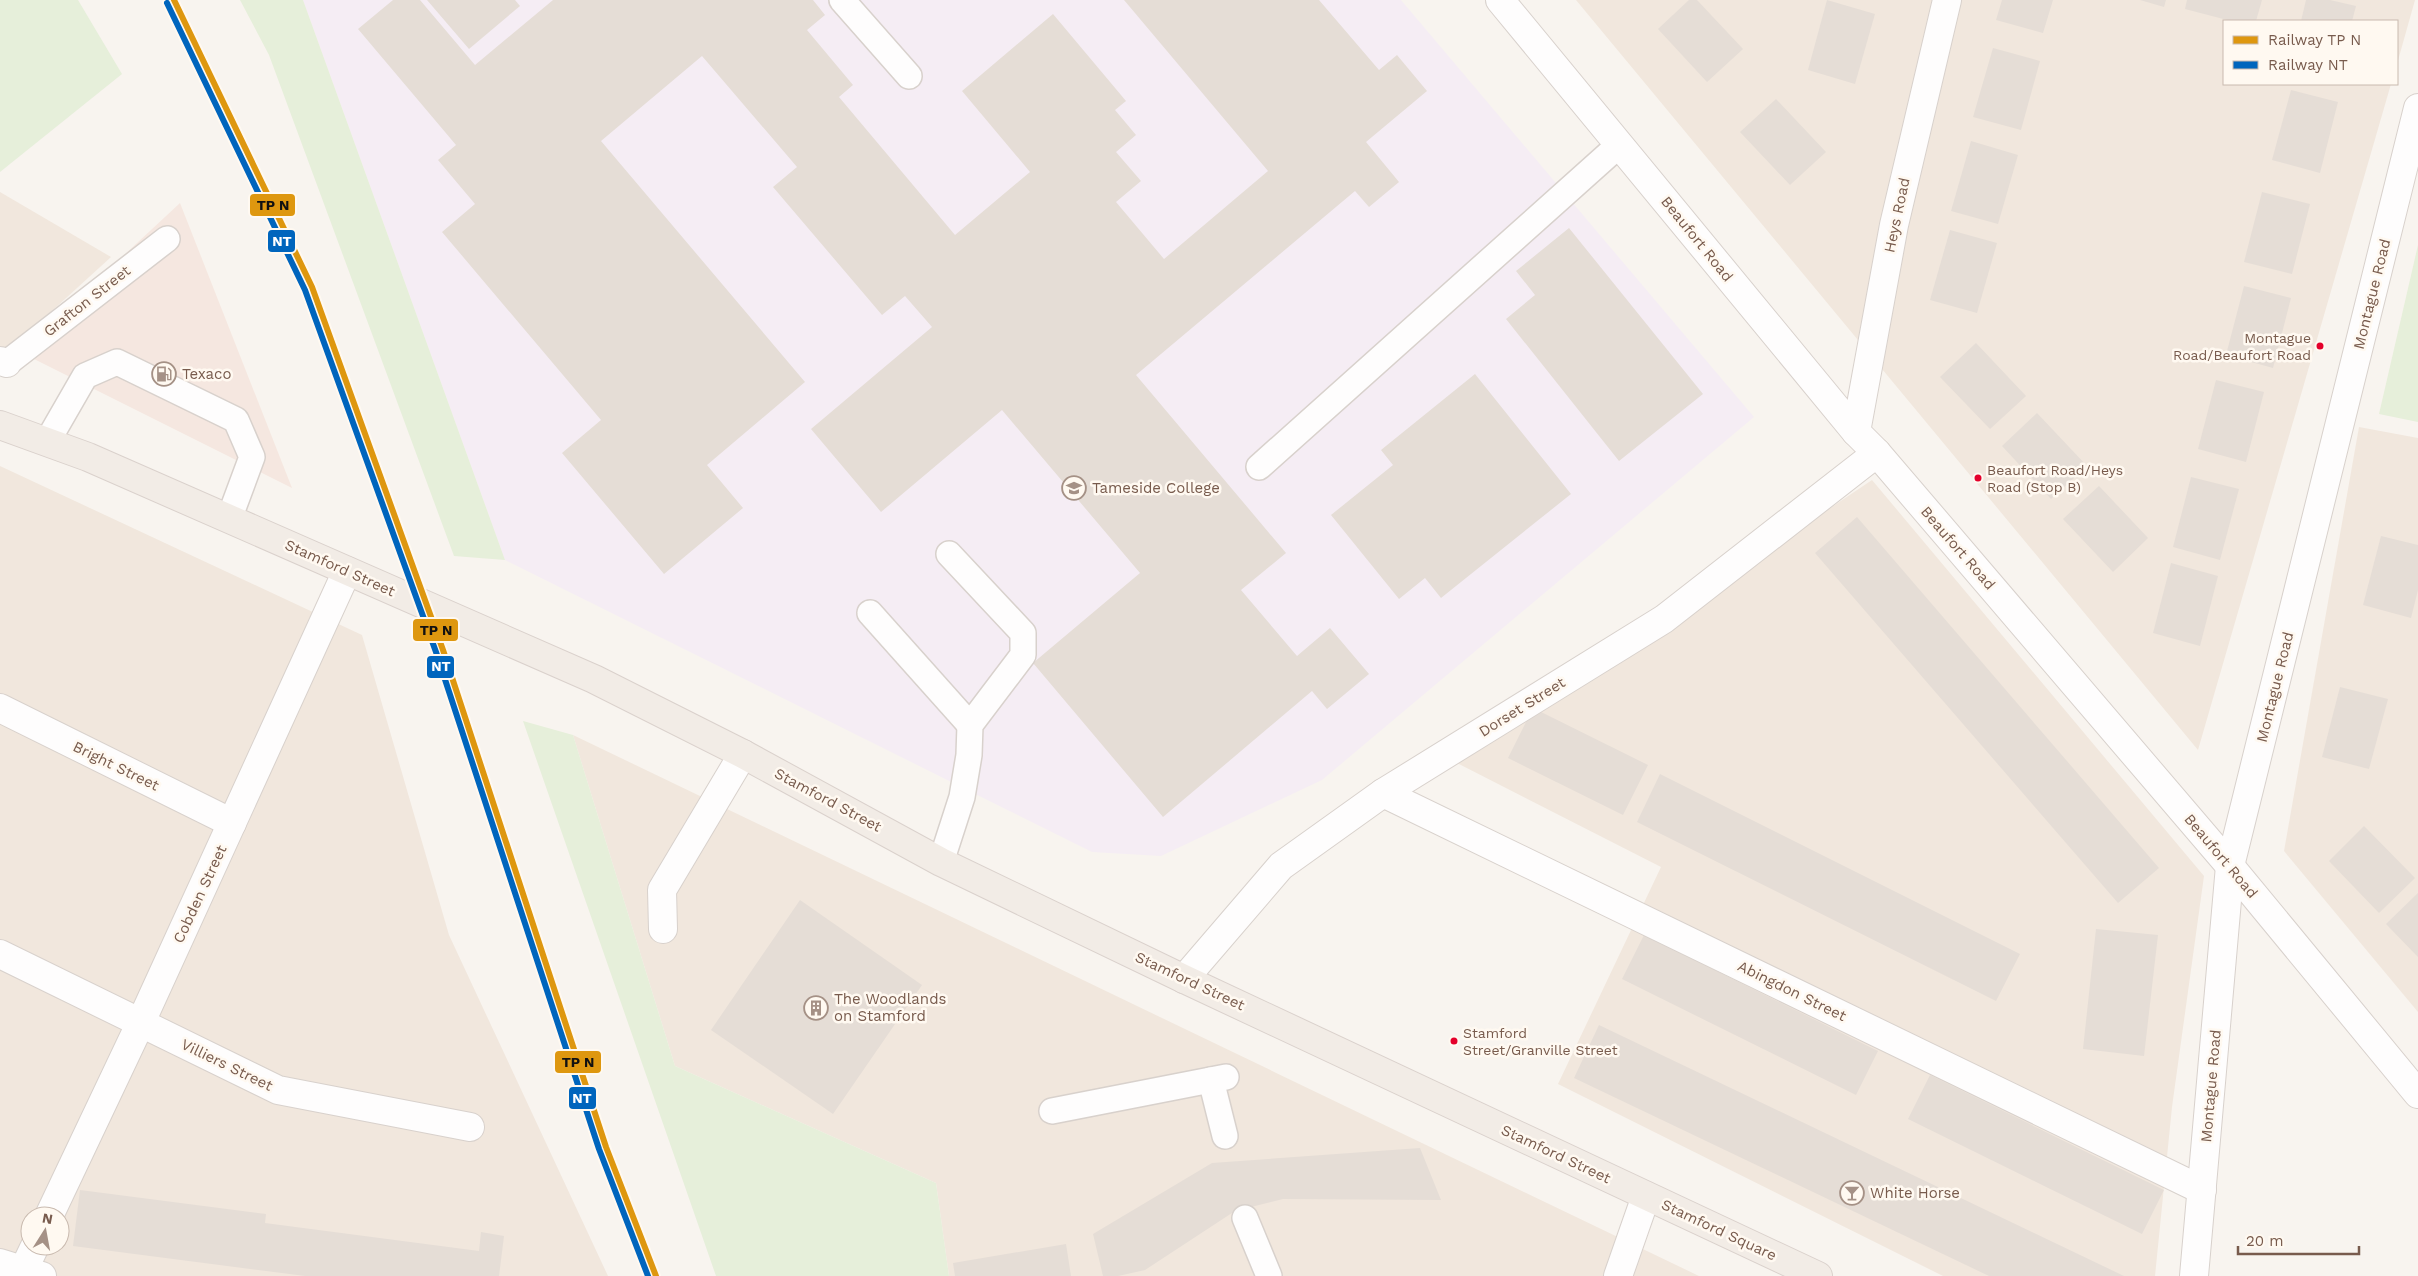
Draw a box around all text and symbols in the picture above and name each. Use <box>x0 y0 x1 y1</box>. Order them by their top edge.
legend <box>2223 20 2398 85</box>
text: Railway TP N <box>2268 31 2361 49</box>
text: Railway NT <box>2268 56 2348 74</box>
street label: Heys Road <box>1880 176 1914 254</box>
line badge: TP N <box>249 193 296 217</box>
street label: Beaufort Road <box>1657 193 1737 285</box>
text: TP N <box>257 197 289 213</box>
line badge: NT <box>267 229 296 253</box>
text: NT <box>272 233 292 249</box>
street label: Montague Road <box>2350 237 2394 351</box>
street label: Grafton Street <box>40 261 135 340</box>
place label: Montague Road/Beaufort Road <box>2173 330 2311 363</box>
marker: Montague Road/Beaufort Road <box>2315 341 2325 351</box>
fuel station icon: Texaco <box>151 361 177 387</box>
place label: Texaco <box>182 365 232 383</box>
place label: Beaufort Road/Heys Road (Stop B) <box>1987 462 2123 495</box>
marker: Beaufort Road/Heys Road (Stop B) <box>1973 473 1983 483</box>
school or university icon: Tameside College <box>1061 475 1087 501</box>
place label: Tameside College <box>1092 479 1220 497</box>
street label: Beaufort Road <box>1917 503 1999 593</box>
street label: Stamford Street <box>282 536 399 601</box>
line badge: TP N <box>412 618 459 642</box>
text: TP N <box>420 622 452 638</box>
street label: Montague Road <box>2253 630 2297 744</box>
line badge: NT <box>426 655 455 679</box>
text: NT <box>431 658 451 674</box>
street label: Dorset Street <box>1475 673 1569 741</box>
street label: Bright Street <box>70 737 163 795</box>
street label: Stamford Street <box>771 764 885 836</box>
street label: Beaufort Road <box>2180 810 2262 902</box>
street label: Cobden Street <box>169 841 231 946</box>
street label: Stamford Street <box>1132 948 1248 1015</box>
street label: Abingdon Street <box>1735 957 1850 1025</box>
place label: The Woodlands on Stamford <box>834 990 947 1025</box>
building icon: The Woodlands on Stamford <box>803 995 829 1021</box>
place label: Stamford Street/Granville Street <box>1463 1025 1618 1058</box>
street label: Montague Road <box>2197 1029 2225 1143</box>
street label: Villiers Street <box>178 1035 276 1095</box>
marker: Stamford Street/Granville Street <box>1449 1036 1459 1046</box>
line badge: TP N <box>554 1050 602 1074</box>
text: TP N <box>562 1054 594 1070</box>
line badge: NT <box>568 1086 597 1110</box>
text: NT <box>572 1090 592 1106</box>
street label: Stamford Street <box>1498 1121 1614 1188</box>
bar icon: White Horse <box>1839 1180 1865 1206</box>
place label: White Horse <box>1870 1184 1960 1202</box>
street label: Stamford Square <box>1659 1195 1779 1265</box>
north arrow <box>20 1206 70 1256</box>
text: N <box>41 1209 54 1227</box>
scale bar <box>2238 1224 2359 1256</box>
text: 20 m <box>2246 1232 2284 1250</box>

